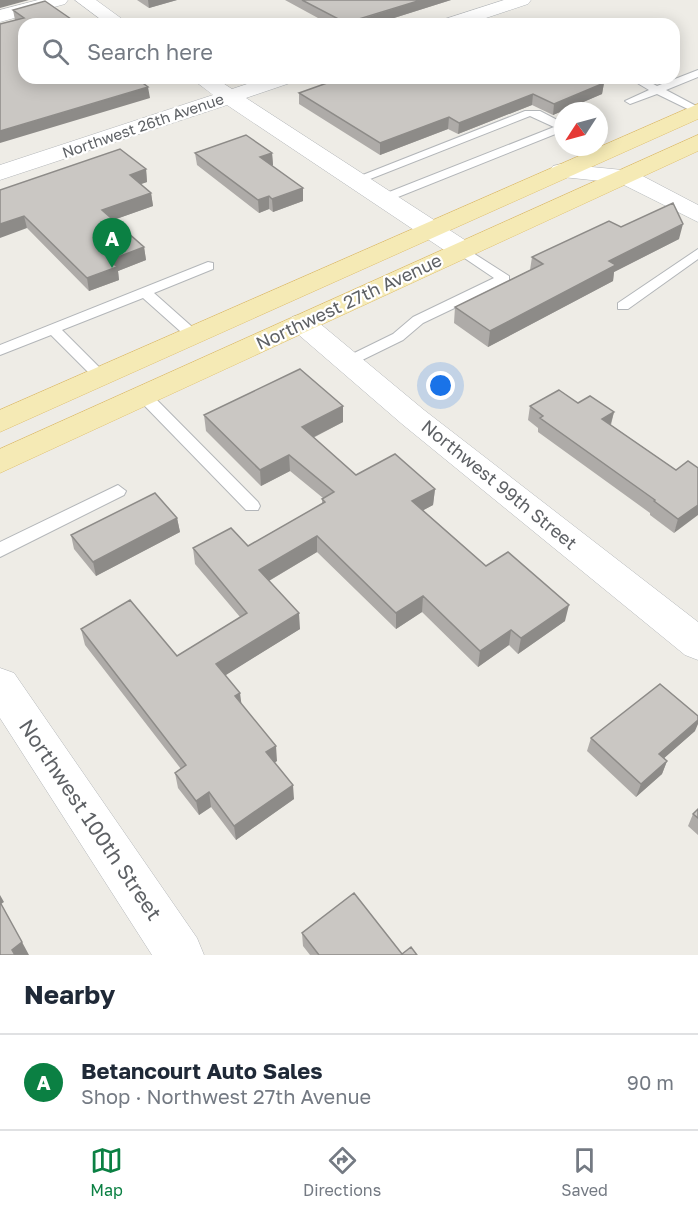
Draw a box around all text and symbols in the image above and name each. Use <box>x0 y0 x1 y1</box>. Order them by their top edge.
search box <box>18 18 680 84</box>
icon: search <box>39 35 72 68</box>
text: Search here <box>87 38 213 65</box>
street label: Northwest 26th Avenue <box>60 89 226 161</box>
north arrow <box>554 102 608 156</box>
pin: A <box>92 218 132 268</box>
street label: Northwest 27th Avenue <box>252 248 445 354</box>
your location <box>426 371 455 400</box>
street label: Northwest 99th Street <box>417 415 582 554</box>
street label: Northwest 100th Street <box>14 714 168 925</box>
text: Nearby <box>24 979 115 1010</box>
text: Betancourt Auto Sales <box>81 1057 322 1084</box>
text: A <box>36 1070 51 1094</box>
text: 90 m <box>627 1070 674 1094</box>
text: Shop · Northwest 27th Avenue <box>81 1084 371 1108</box>
tab: Map <box>90 1144 123 1200</box>
tab: Directions <box>303 1144 381 1200</box>
tab: Saved <box>561 1144 608 1200</box>

